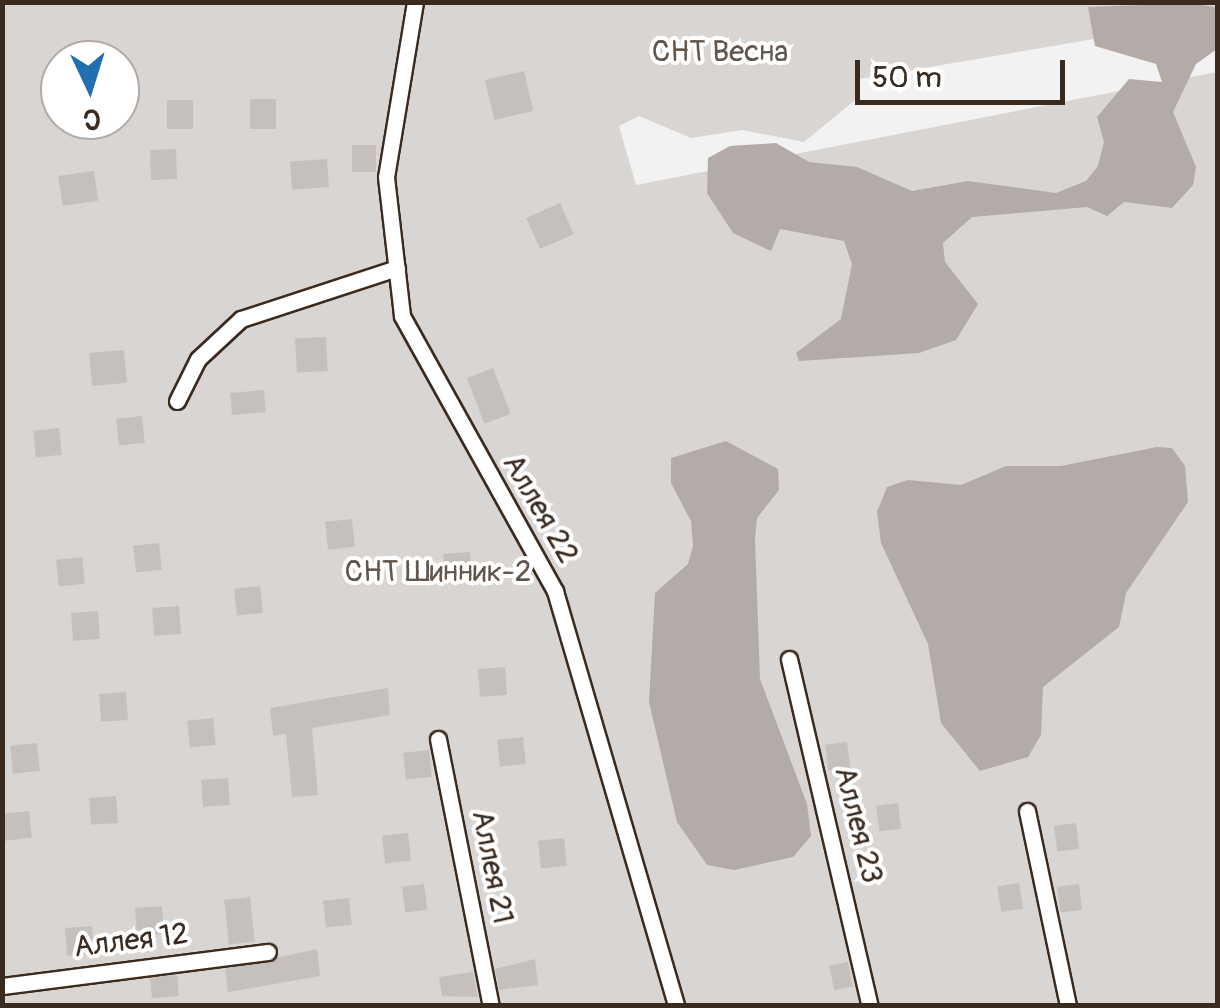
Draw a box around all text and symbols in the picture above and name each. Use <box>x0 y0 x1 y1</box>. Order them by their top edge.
park label: СНТ Весна <box>652 34 788 70</box>
north arrow <box>40 40 140 140</box>
scale bar <box>860 40 1070 102</box>
text: 50 m <box>872 59 942 96</box>
text: С <box>82 100 102 136</box>
street label: Аллея 22 <box>494 448 586 570</box>
park label: СНТ Шинник-2 <box>345 554 531 590</box>
street label: Аллея 23 <box>826 763 890 887</box>
street label: Аллея 21 <box>463 807 521 927</box>
street label: Аллея 12 <box>72 916 190 966</box>

